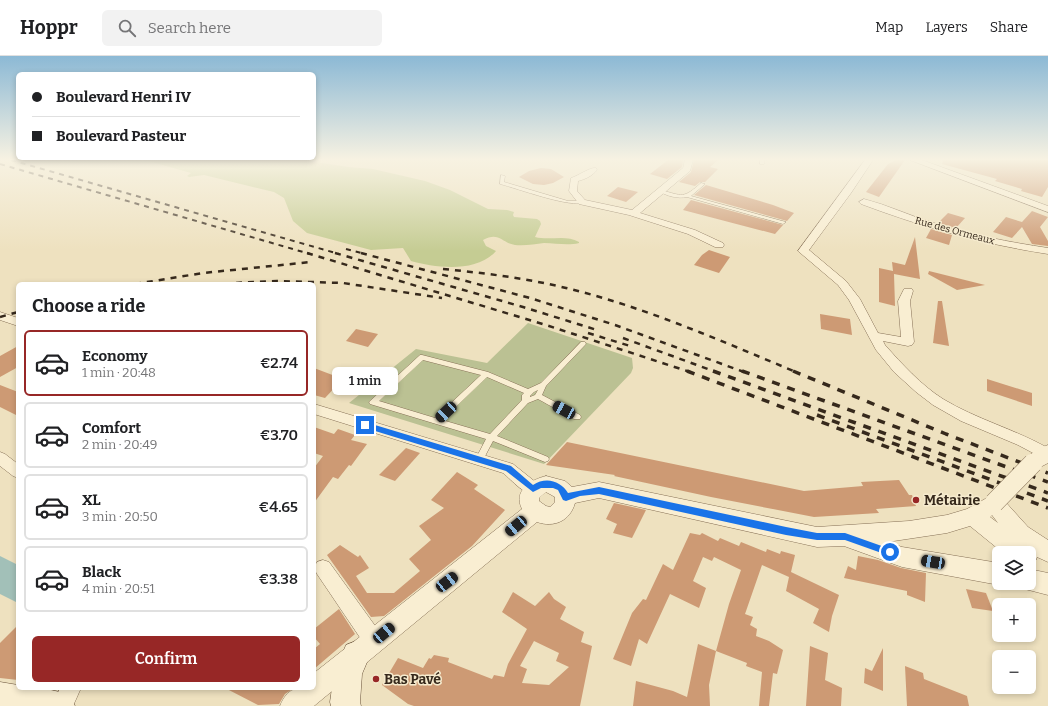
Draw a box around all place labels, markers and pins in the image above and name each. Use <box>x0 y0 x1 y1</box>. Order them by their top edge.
place label: Métairie <box>924 492 980 509</box>
marker: Métairie <box>911 495 921 505</box>
place label: Bas Pavé <box>384 671 441 688</box>
marker: Bas Pavé <box>371 674 381 684</box>

